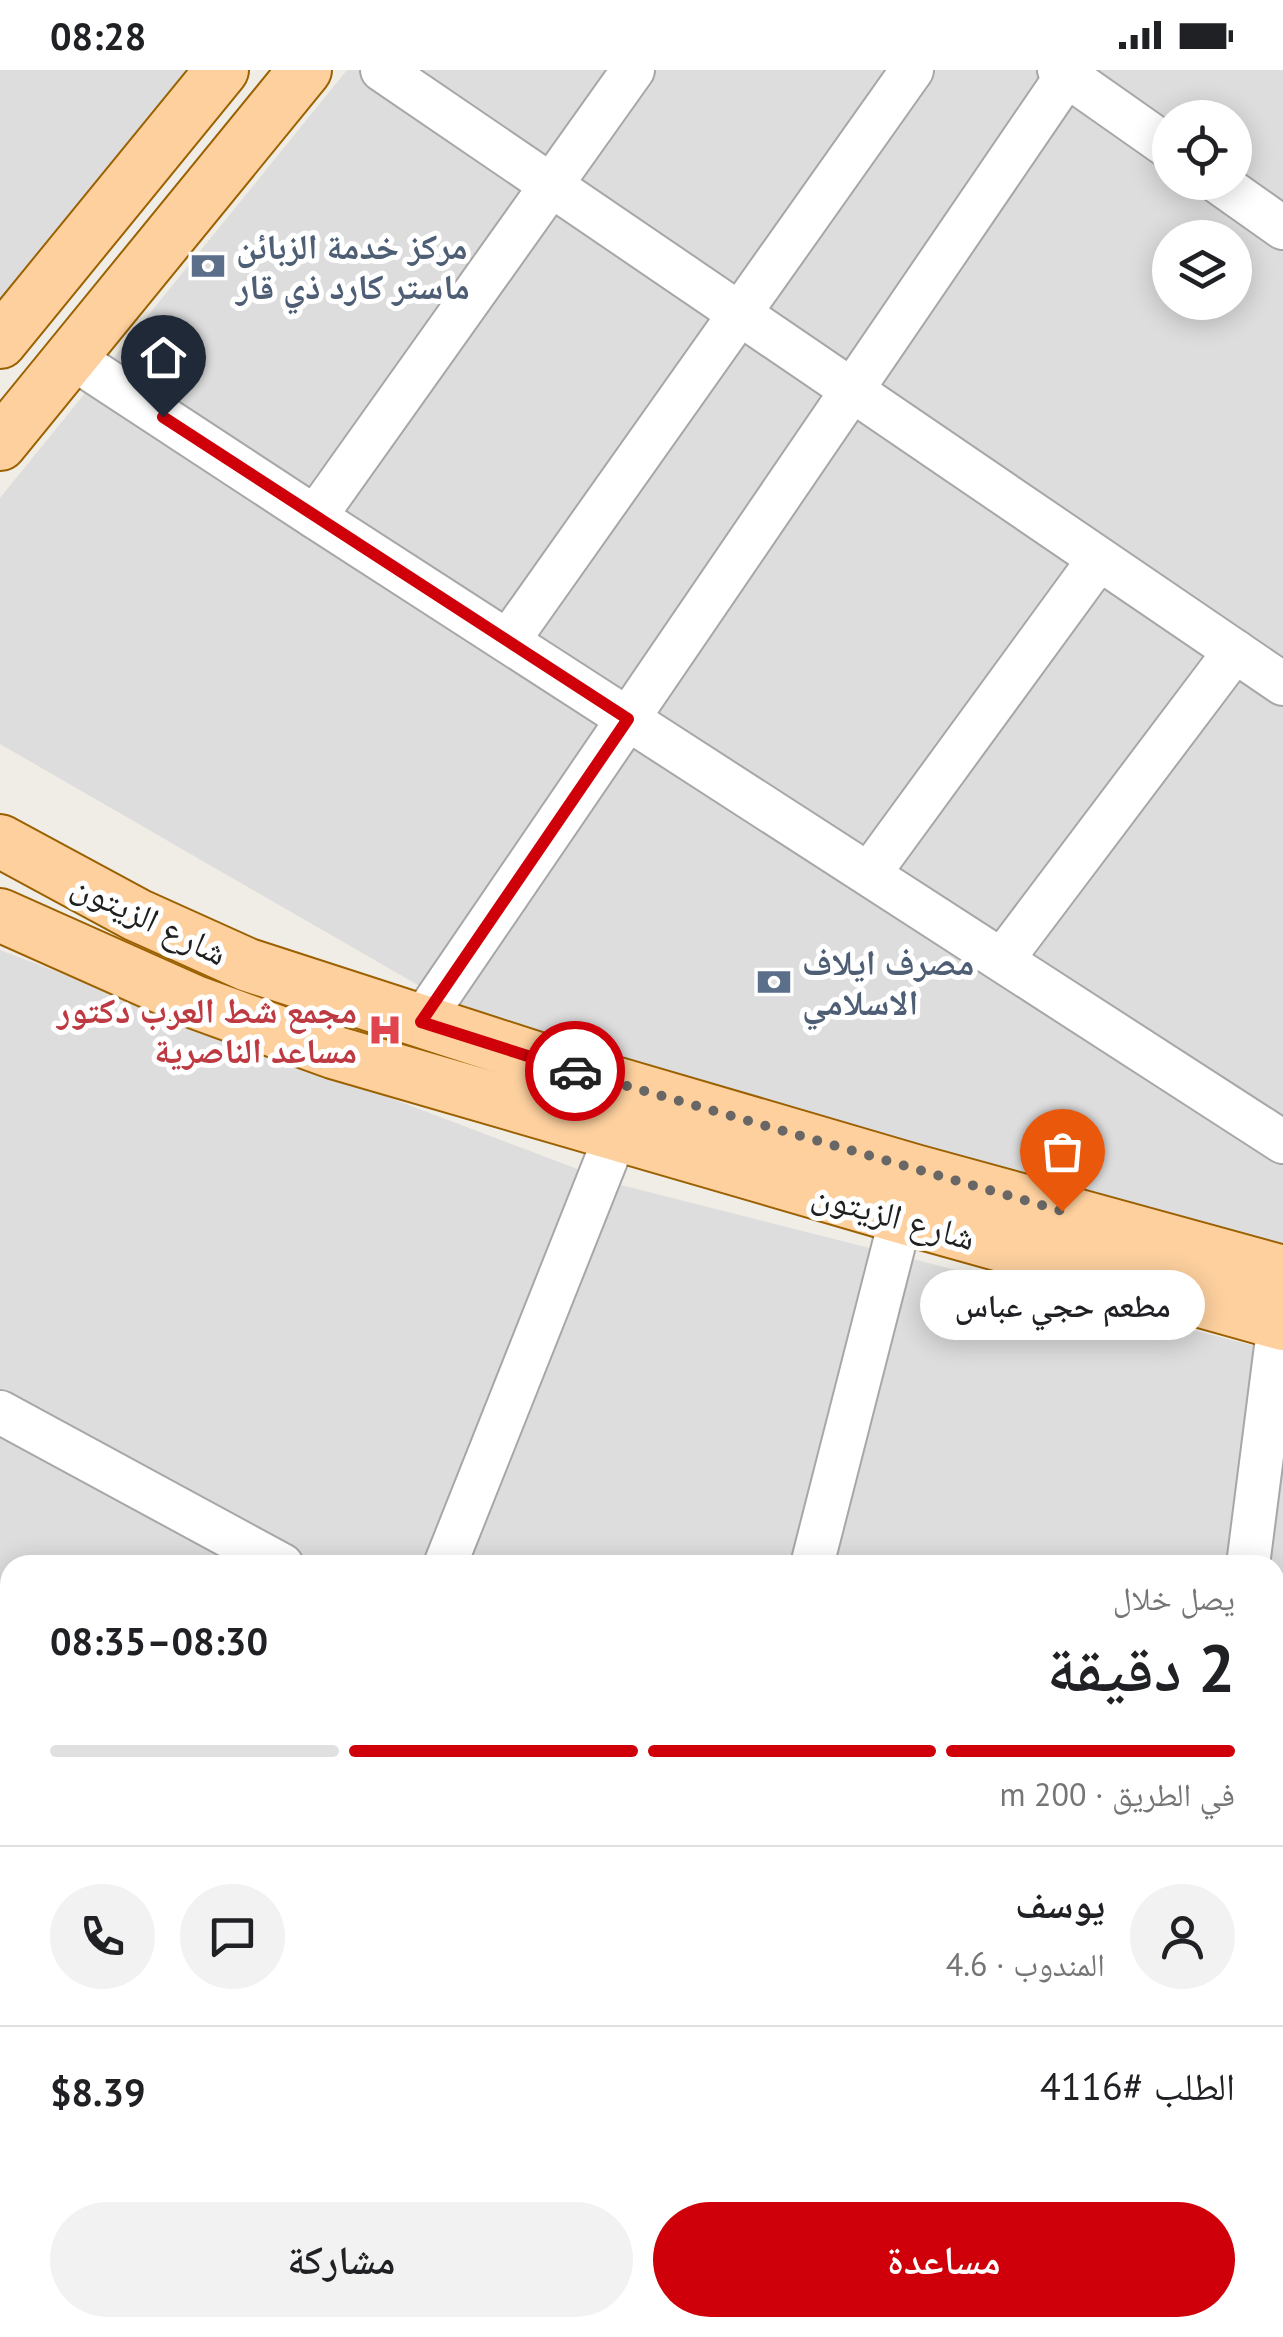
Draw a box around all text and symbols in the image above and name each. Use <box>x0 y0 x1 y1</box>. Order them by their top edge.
text: 08:28 <box>50 11 146 60</box>
map controls <box>1152 100 1252 320</box>
button: locate <box>1152 100 1252 200</box>
button: layers <box>1152 220 1252 320</box>
place label: مركز خدمة الزبائن ماستر كارد ذي قار <box>234 223 470 315</box>
bank icon: مركز خدمة الزبائن ماستر كارد ذي قار <box>189 247 227 285</box>
pin <box>121 315 206 418</box>
icon: home <box>136 330 191 385</box>
street label: شارع الزيتون <box>65 861 235 975</box>
place label: مصرف ايلاف الاسلامي <box>802 939 974 1031</box>
bank icon: مصرف ايلاف الاسلامي <box>755 963 793 1001</box>
place label: مجمع شط العرب دكتور مساعد الناصرية <box>55 987 357 1073</box>
hospital icon: مجمع شط العرب دكتور مساعد الناصرية <box>366 1011 404 1049</box>
courier <box>525 1021 625 1121</box>
icon: car <box>548 1044 603 1099</box>
pin <box>1020 1109 1105 1212</box>
icon: bag <box>1035 1124 1090 1179</box>
street label: شارع الزيتون <box>807 1170 981 1260</box>
callout: مطعم حجي عباس <box>920 1271 1204 1341</box>
text: مطعم حجي عباس <box>954 1284 1171 1326</box>
text: يصل خلال <box>1113 1577 1235 1619</box>
text: 08:30–08:35 <box>50 1616 268 1665</box>
text: 2 دقيقة <box>1047 1625 1235 1709</box>
text: في الطريق · 200 m <box>1000 1773 1235 1815</box>
text: يوسف <box>1015 1879 1105 1928</box>
button: phone <box>50 1884 155 1989</box>
button: chat <box>180 1884 285 1989</box>
button: person <box>1130 1884 1235 1989</box>
text: المندوب · 4.6 <box>946 1943 1105 1985</box>
text: الطلب #4116 <box>1040 2061 1235 2110</box>
text: $8.39 <box>50 2067 146 2116</box>
button: مشاركة <box>50 2202 633 2317</box>
button: مساعدة <box>653 2202 1235 2317</box>

